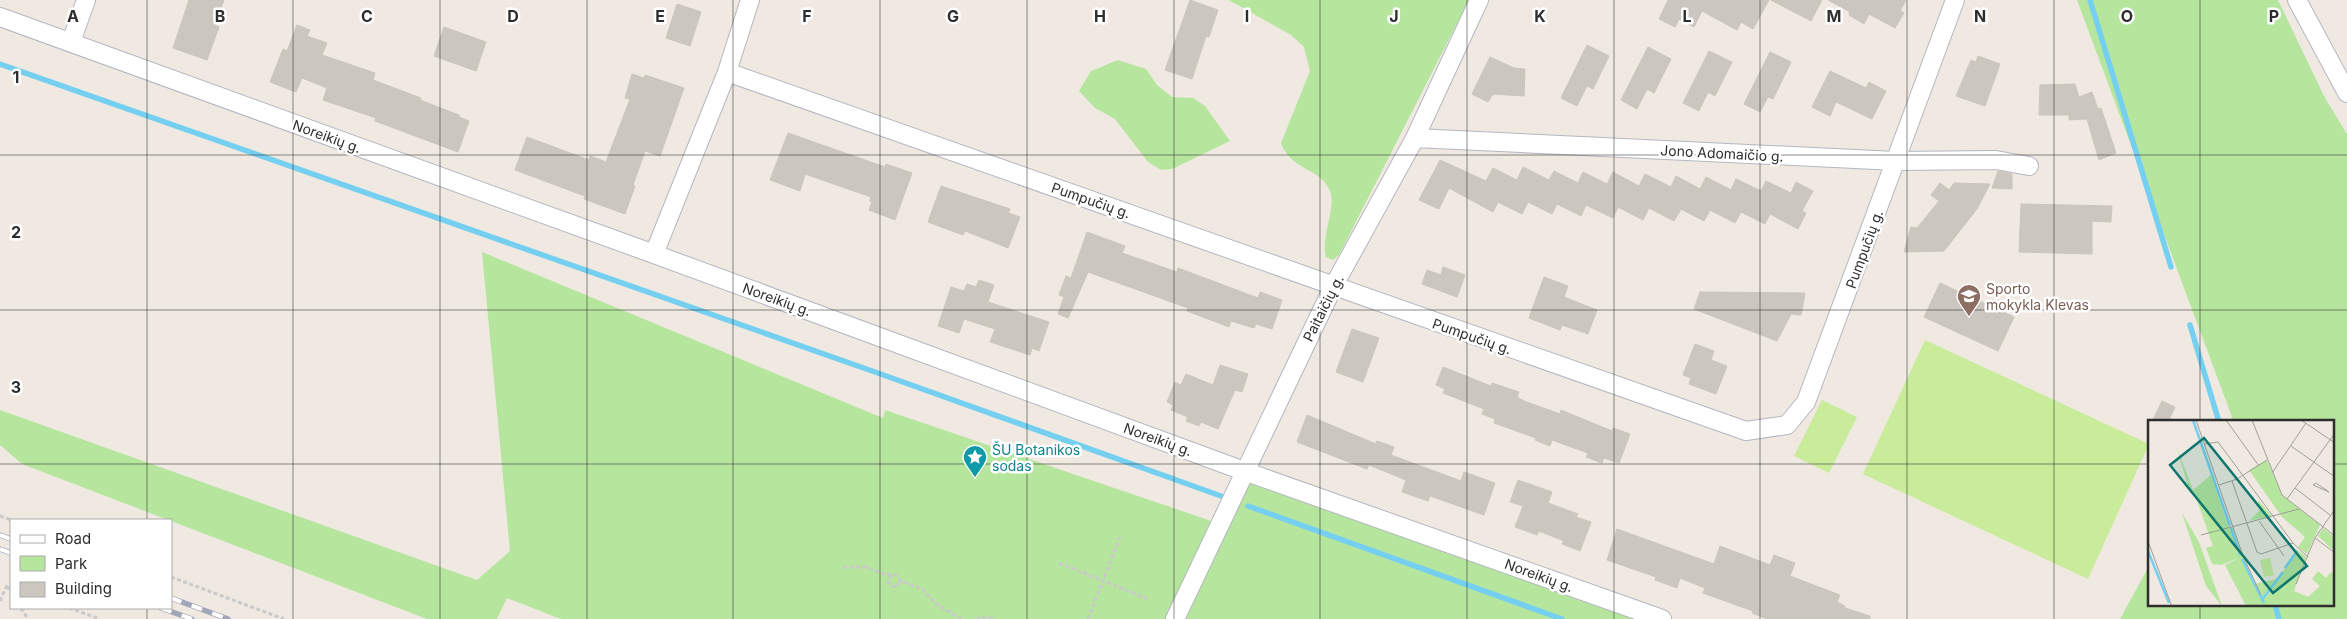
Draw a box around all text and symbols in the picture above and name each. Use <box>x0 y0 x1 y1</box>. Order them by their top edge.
text: A <box>67 6 79 26</box>
text: B <box>215 6 225 26</box>
text: C <box>361 6 373 26</box>
text: D <box>507 6 519 26</box>
text: E <box>655 6 665 26</box>
text: F <box>802 6 812 26</box>
text: G <box>947 6 959 26</box>
text: H <box>1094 6 1106 26</box>
text: I <box>1245 6 1249 26</box>
text: J <box>1389 6 1399 26</box>
text: K <box>1534 6 1546 26</box>
text: L <box>1682 6 1692 26</box>
text: M <box>1827 6 1841 26</box>
text: N <box>1974 6 1986 26</box>
text: O <box>2121 6 2133 26</box>
text: P <box>2269 6 2279 26</box>
text: 1 <box>13 67 19 87</box>
street label: Noreikių g. <box>291 116 363 156</box>
street label: Jono Adomaičio g. <box>1660 141 1784 165</box>
street label: Pumpučių g. <box>1049 179 1133 221</box>
street label: Pumpučių g. <box>1842 207 1886 291</box>
text: 2 <box>11 222 21 242</box>
street label: Paitaičių g. <box>1299 272 1347 344</box>
street label: Noreikių g. <box>741 279 813 319</box>
place label: Sporto mokykla Klevas <box>1986 280 2089 313</box>
school or university icon: Sporto mokykla Klevas <box>1956 283 1982 317</box>
street label: Pumpučių g. <box>1430 315 1514 357</box>
text: 3 <box>11 377 21 397</box>
street label: Noreikių g. <box>1122 419 1194 459</box>
inset map <box>2148 420 2334 606</box>
place label: ŠU Botanikos sodas <box>992 441 1080 474</box>
place icon: ŠU Botanikos sodas <box>962 444 988 478</box>
legend <box>10 519 172 609</box>
text: Road <box>55 529 91 548</box>
text: Park <box>55 554 88 573</box>
street label: Noreikių g. <box>1503 555 1575 595</box>
text: Building <box>55 579 112 598</box>

